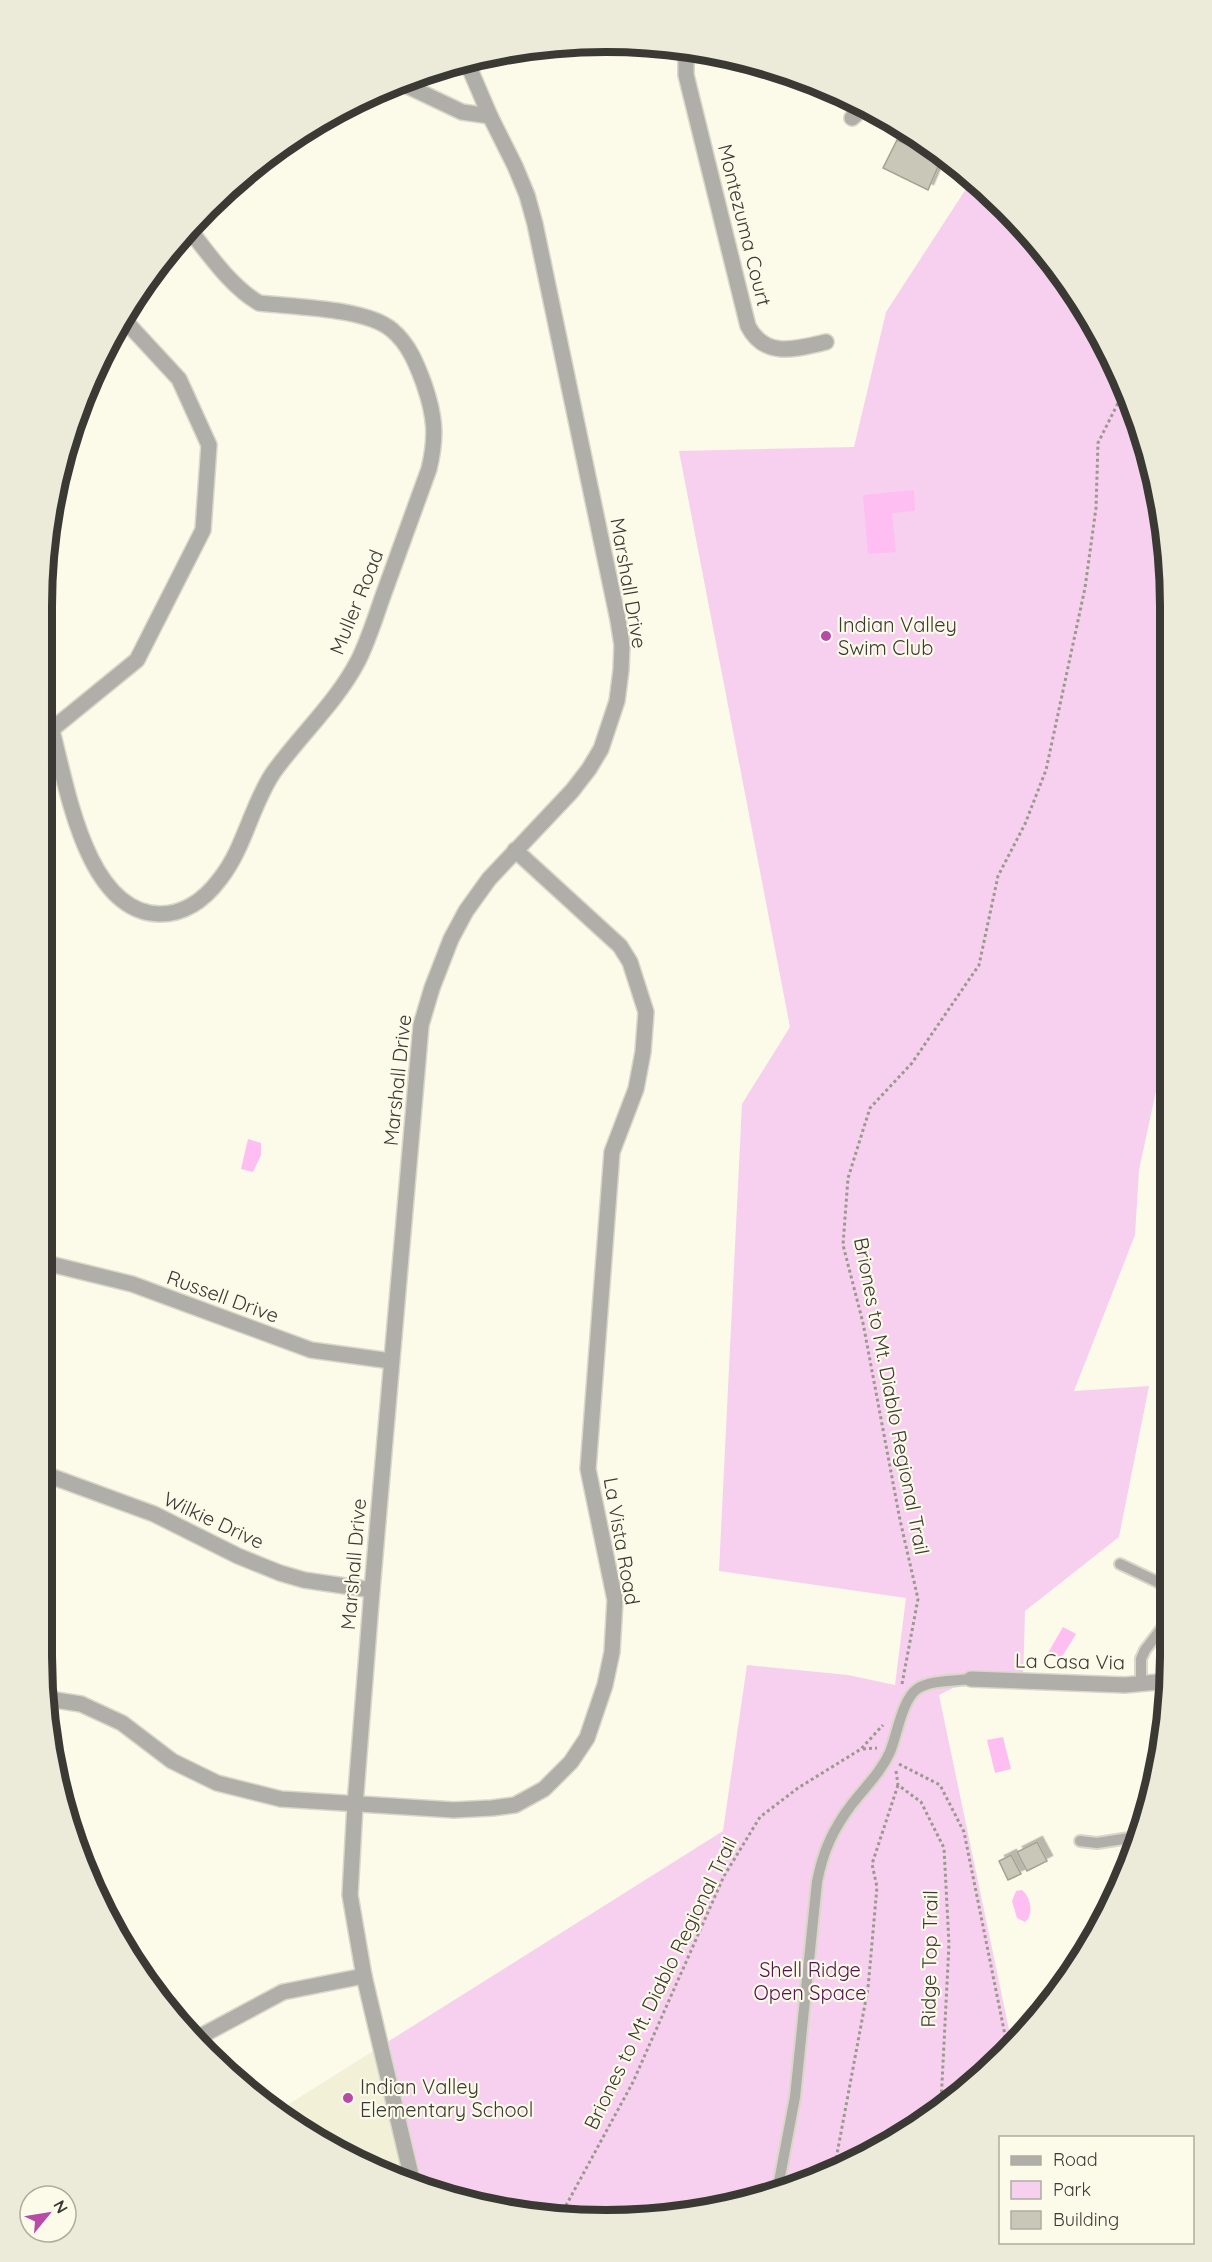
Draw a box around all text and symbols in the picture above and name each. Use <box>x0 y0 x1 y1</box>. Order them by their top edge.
street label: Montezuma Court <box>713 141 777 309</box>
street label: Marshall Drive <box>605 516 653 650</box>
street label: Muller Road <box>324 546 388 658</box>
place label: Indian Valley Swim Club <box>838 612 957 660</box>
marker: Indian Valley Swim Club <box>819 629 833 643</box>
street label: Marshall Drive <box>378 1013 416 1147</box>
street label: Briones to Mt. Diablo Regional Trail <box>849 1235 935 1557</box>
street label: Russell Drive <box>164 1264 282 1328</box>
street label: La Vista Road <box>598 1475 646 1607</box>
street label: Wilkie Drive <box>160 1486 268 1554</box>
street label: Marshall Drive <box>335 1497 371 1631</box>
street label: La Casa Via <box>1015 1648 1125 1674</box>
street label: Briones to Mt. Diablo Regional Trail <box>578 1833 742 2133</box>
street label: Ridge Top Trail <box>915 1890 943 2028</box>
park label: Shell Ridge Open Space <box>754 1957 866 2005</box>
place label: Indian Valley Elementary School <box>360 2074 533 2122</box>
marker: Indian Valley Elementary School <box>341 2091 355 2105</box>
legend <box>999 2136 1194 2244</box>
text: Road <box>1053 2148 1098 2171</box>
text: Park <box>1053 2178 1091 2201</box>
north arrow <box>18 2184 78 2244</box>
text: N <box>49 2196 73 2217</box>
text: Building <box>1053 2208 1119 2231</box>

